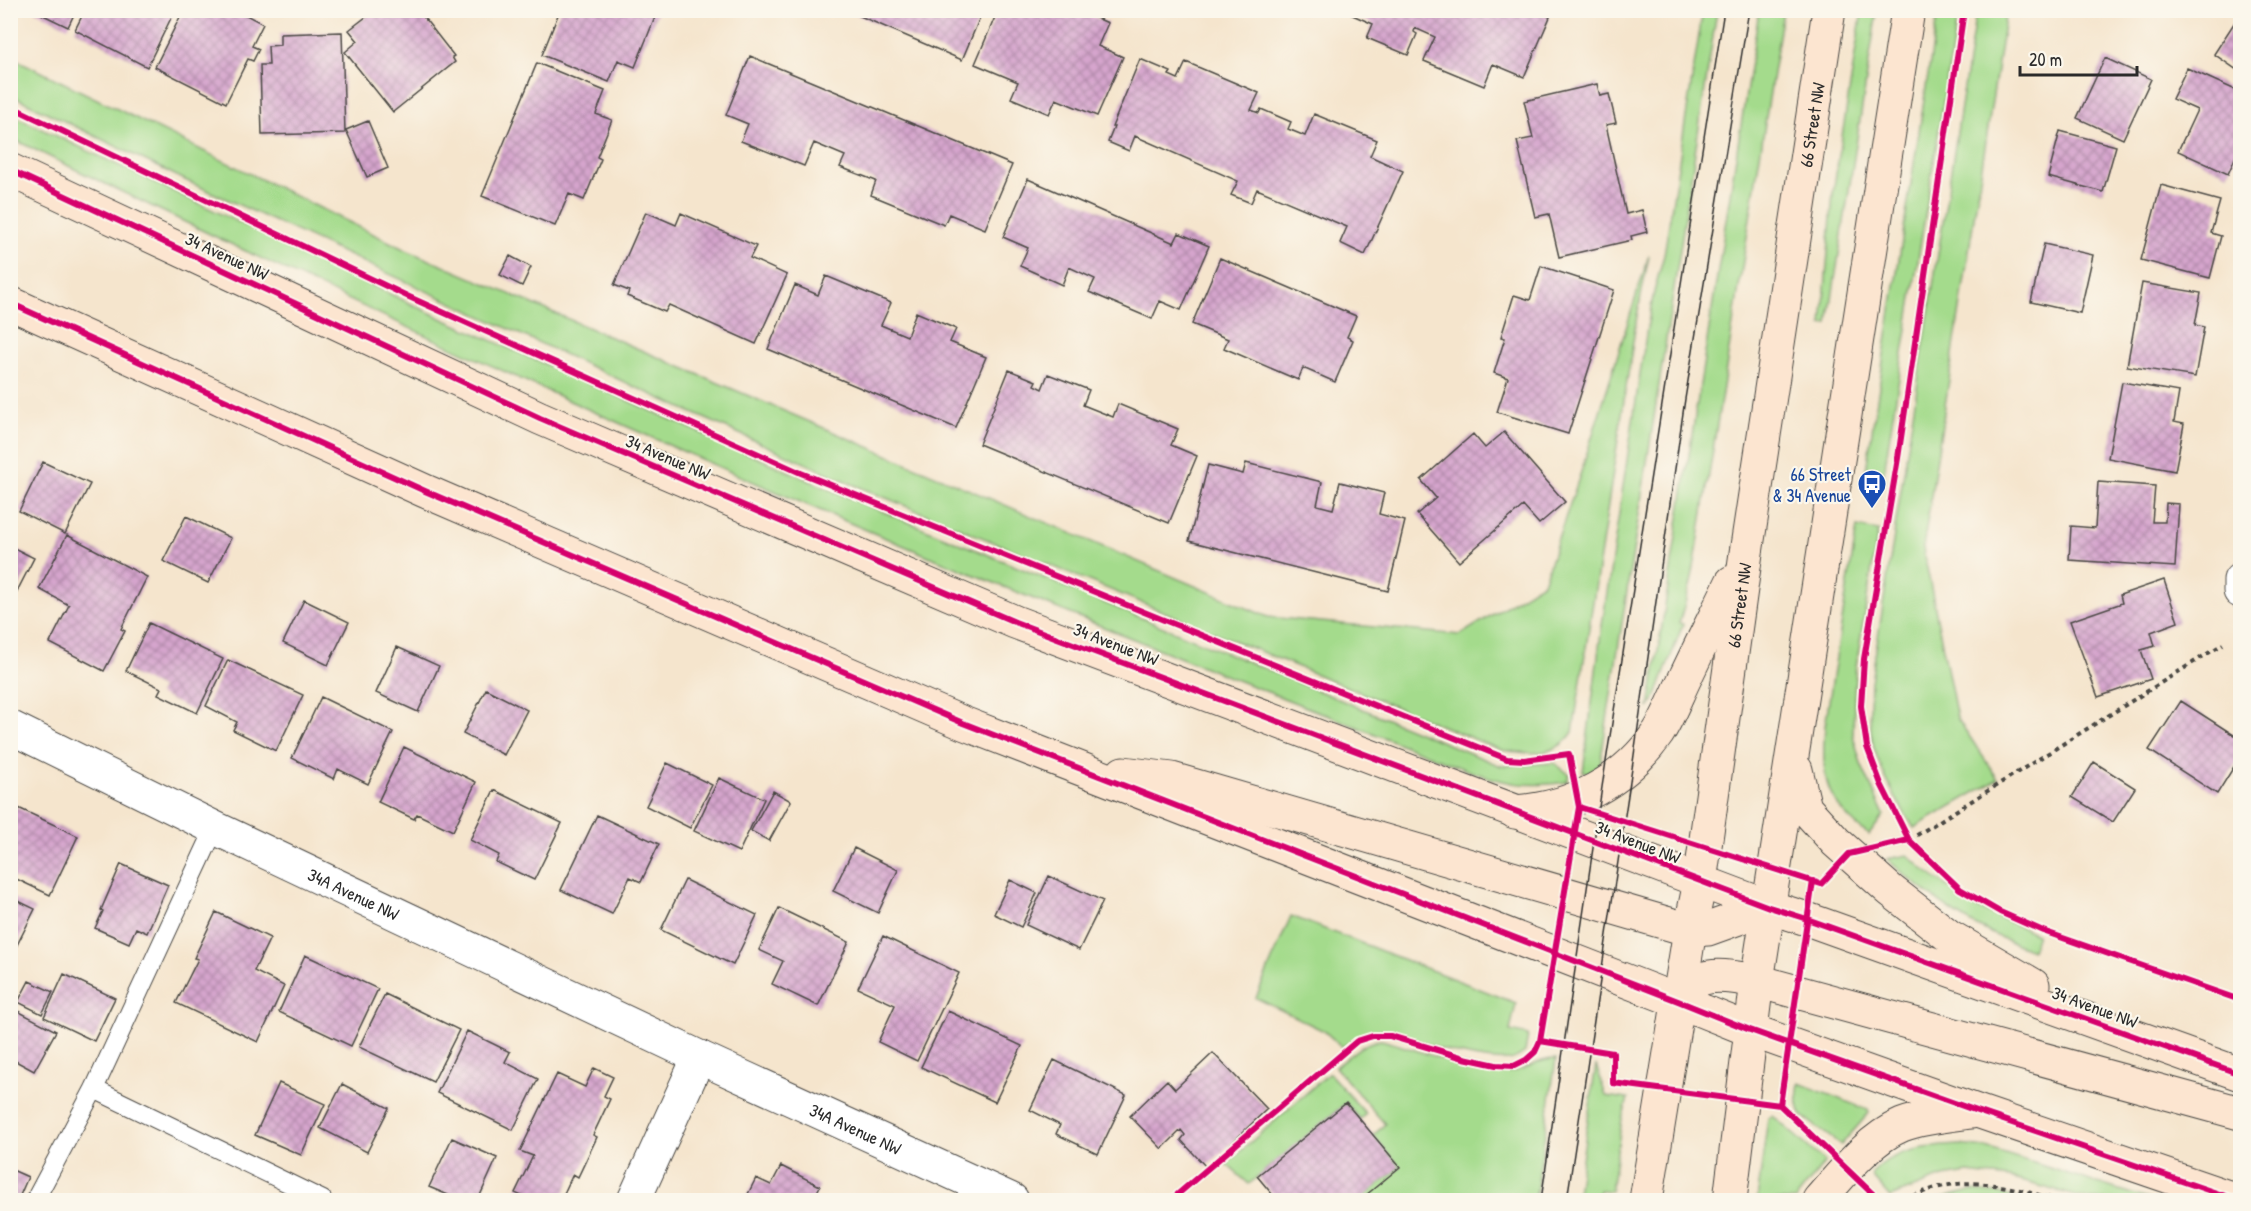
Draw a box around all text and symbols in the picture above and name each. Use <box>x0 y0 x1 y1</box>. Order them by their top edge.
scale bar <box>2020 39 2137 77</box>
text: 20 m <box>2029 47 2062 72</box>
street label: 66 Street NW <box>1793 81 1830 169</box>
street label: 34 Avenue NW <box>181 226 273 286</box>
street label: 34 Avenue NW <box>622 428 714 486</box>
place label: 66 Street & 34 Avenue <box>1773 462 1852 508</box>
bus stop icon: 66 Street & 34 Avenue <box>1856 468 1888 510</box>
street label: 66 Street NW <box>1720 561 1757 649</box>
street label: 34 Avenue NW <box>1070 616 1162 672</box>
street label: 34 Avenue NW <box>1592 814 1684 870</box>
street label: 34A Avenue NW <box>304 861 403 926</box>
street label: 34 Avenue NW <box>2049 980 2141 1034</box>
street label: 34A Avenue NW <box>806 1097 905 1160</box>

